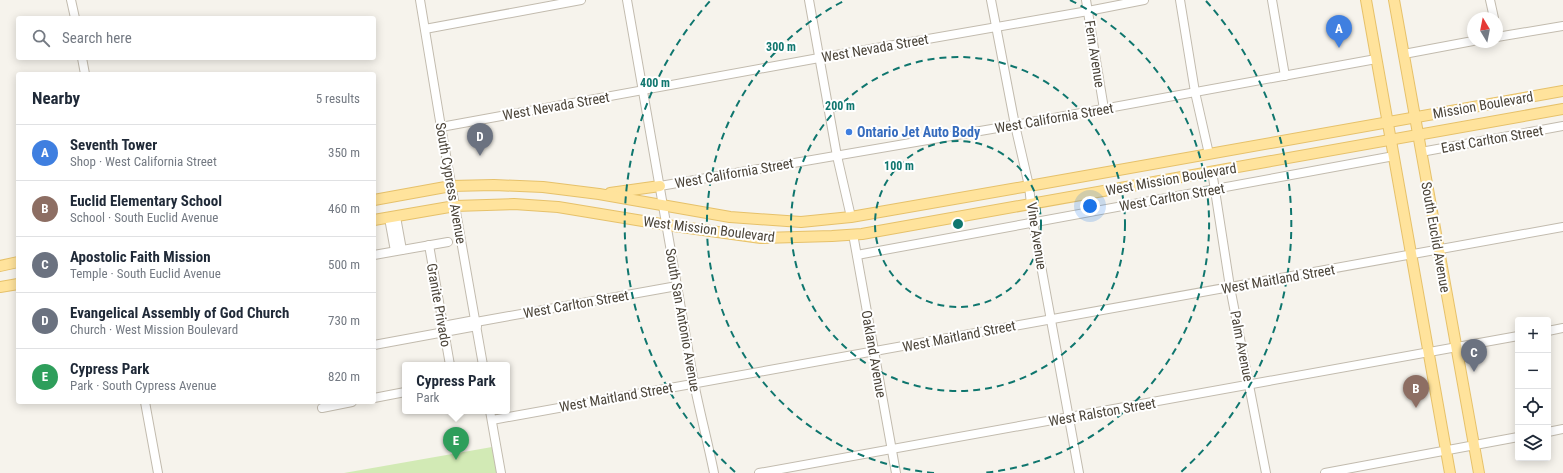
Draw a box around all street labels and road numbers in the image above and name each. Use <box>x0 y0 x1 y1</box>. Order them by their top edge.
street label: Fern Avenue <box>1082 19 1108 89</box>
street label: West Nevada Street <box>820 31 930 65</box>
street label: Mission Boulevard <box>1432 88 1534 122</box>
street label: West Nevada Street <box>501 89 611 123</box>
street label: West California Street <box>993 100 1115 136</box>
street label: South Cypress Avenue <box>432 121 470 245</box>
street label: East Carlton Street <box>1440 122 1544 156</box>
street label: West California Street <box>673 155 795 191</box>
street label: West Mission Boulevard <box>1104 160 1238 198</box>
street label: West Carlton Street <box>1118 180 1226 214</box>
street label: South Euclid Avenue <box>1418 180 1454 294</box>
street label: Vine Avenue <box>1024 201 1050 271</box>
street label: West Mission Boulevard <box>642 213 776 245</box>
street label: South San Antonio Avenue <box>662 247 704 393</box>
street label: West Maitland Street <box>1220 261 1336 297</box>
street label: Granite Privado <box>424 262 454 348</box>
street label: West Carlton Street <box>522 287 630 321</box>
street label: Oakland Avenue <box>858 309 890 399</box>
street label: Palm Avenue <box>1227 309 1257 383</box>
street label: West Maitland Street <box>901 317 1017 355</box>
street label: West Maitland Street <box>558 379 674 415</box>
street label: West Ralston Street <box>1047 395 1157 429</box>

